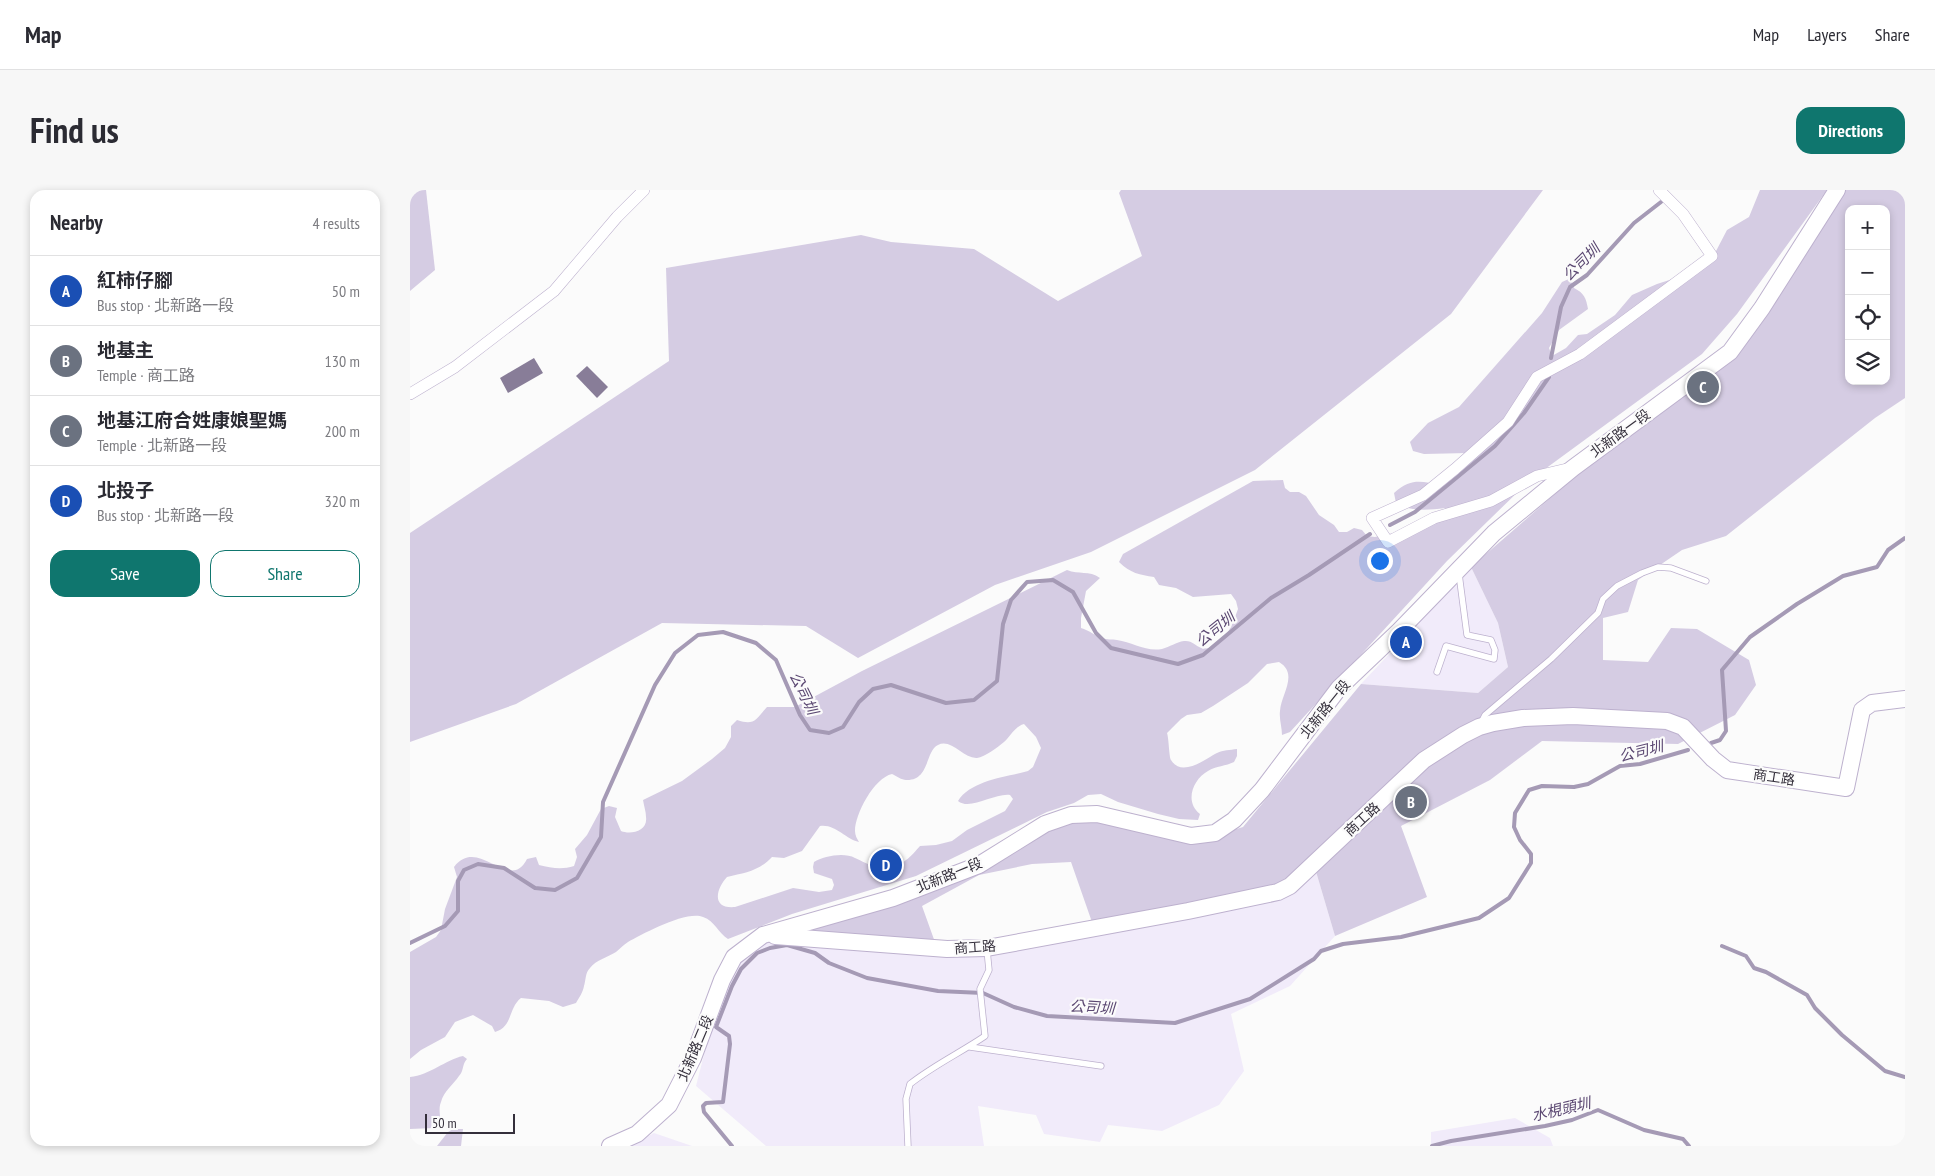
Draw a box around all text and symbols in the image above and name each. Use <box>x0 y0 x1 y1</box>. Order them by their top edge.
text: Map <box>25 19 62 50</box>
text: Map <box>1753 23 1779 46</box>
text: Layers <box>1807 23 1847 46</box>
text: Share <box>1875 23 1910 46</box>
text: Find us <box>30 107 119 153</box>
button: Directions <box>1796 107 1905 154</box>
map controls <box>1845 205 1890 385</box>
button: + <box>1845 205 1890 250</box>
text: Nearby <box>50 209 103 236</box>
text: 4 results <box>313 213 360 233</box>
water label: 公司圳 <box>1558 238 1605 285</box>
button: − <box>1845 250 1890 295</box>
text: 紅柿仔腳 <box>97 268 173 292</box>
text: A <box>62 281 70 301</box>
text: 50 m <box>332 281 360 301</box>
text: Bus stop · 北新路一段 <box>97 295 234 315</box>
button: locate <box>1845 295 1890 340</box>
text: 地基主 <box>97 338 154 362</box>
button: layers <box>1845 340 1890 385</box>
text: B <box>62 351 70 371</box>
text: 130 m <box>325 351 360 371</box>
text: Temple · 商工路 <box>97 365 195 385</box>
pin: C <box>1687 368 1719 406</box>
street label: 北新路一段 <box>1586 405 1654 461</box>
text: 地基江府合姓康娘聖媽 <box>97 408 287 432</box>
text: C <box>62 421 70 441</box>
text: 200 m <box>325 421 360 441</box>
text: Temple · 北新路一段 <box>97 435 227 455</box>
text: 北投子 <box>97 478 154 502</box>
text: D <box>62 491 70 511</box>
text: 320 m <box>325 491 360 511</box>
text: Bus stop · 北新路一段 <box>97 505 234 525</box>
your location <box>1367 548 1393 574</box>
button: Save <box>50 550 200 597</box>
button: Share <box>210 550 360 597</box>
water label: 公司圳 <box>1192 606 1240 651</box>
pin: A <box>1390 623 1422 661</box>
water label: 公司圳 <box>786 669 823 719</box>
street label: 北新路一段 <box>1296 676 1354 742</box>
water label: 公司圳 <box>1617 736 1667 766</box>
street label: 商工路 <box>1752 765 1796 789</box>
pin: B <box>1395 783 1427 821</box>
street label: 商工路 <box>1341 798 1383 840</box>
pin: D <box>870 846 902 884</box>
street label: 北新路一段 <box>913 854 985 896</box>
street label: 商工路 <box>953 937 997 957</box>
water label: 公司圳 <box>1069 996 1117 1018</box>
street label: 北新路二段 <box>673 1012 717 1084</box>
water label: 水梘頭圳 <box>1530 1093 1594 1125</box>
scale bar <box>425 1111 515 1134</box>
text: 50 m <box>432 1114 457 1132</box>

